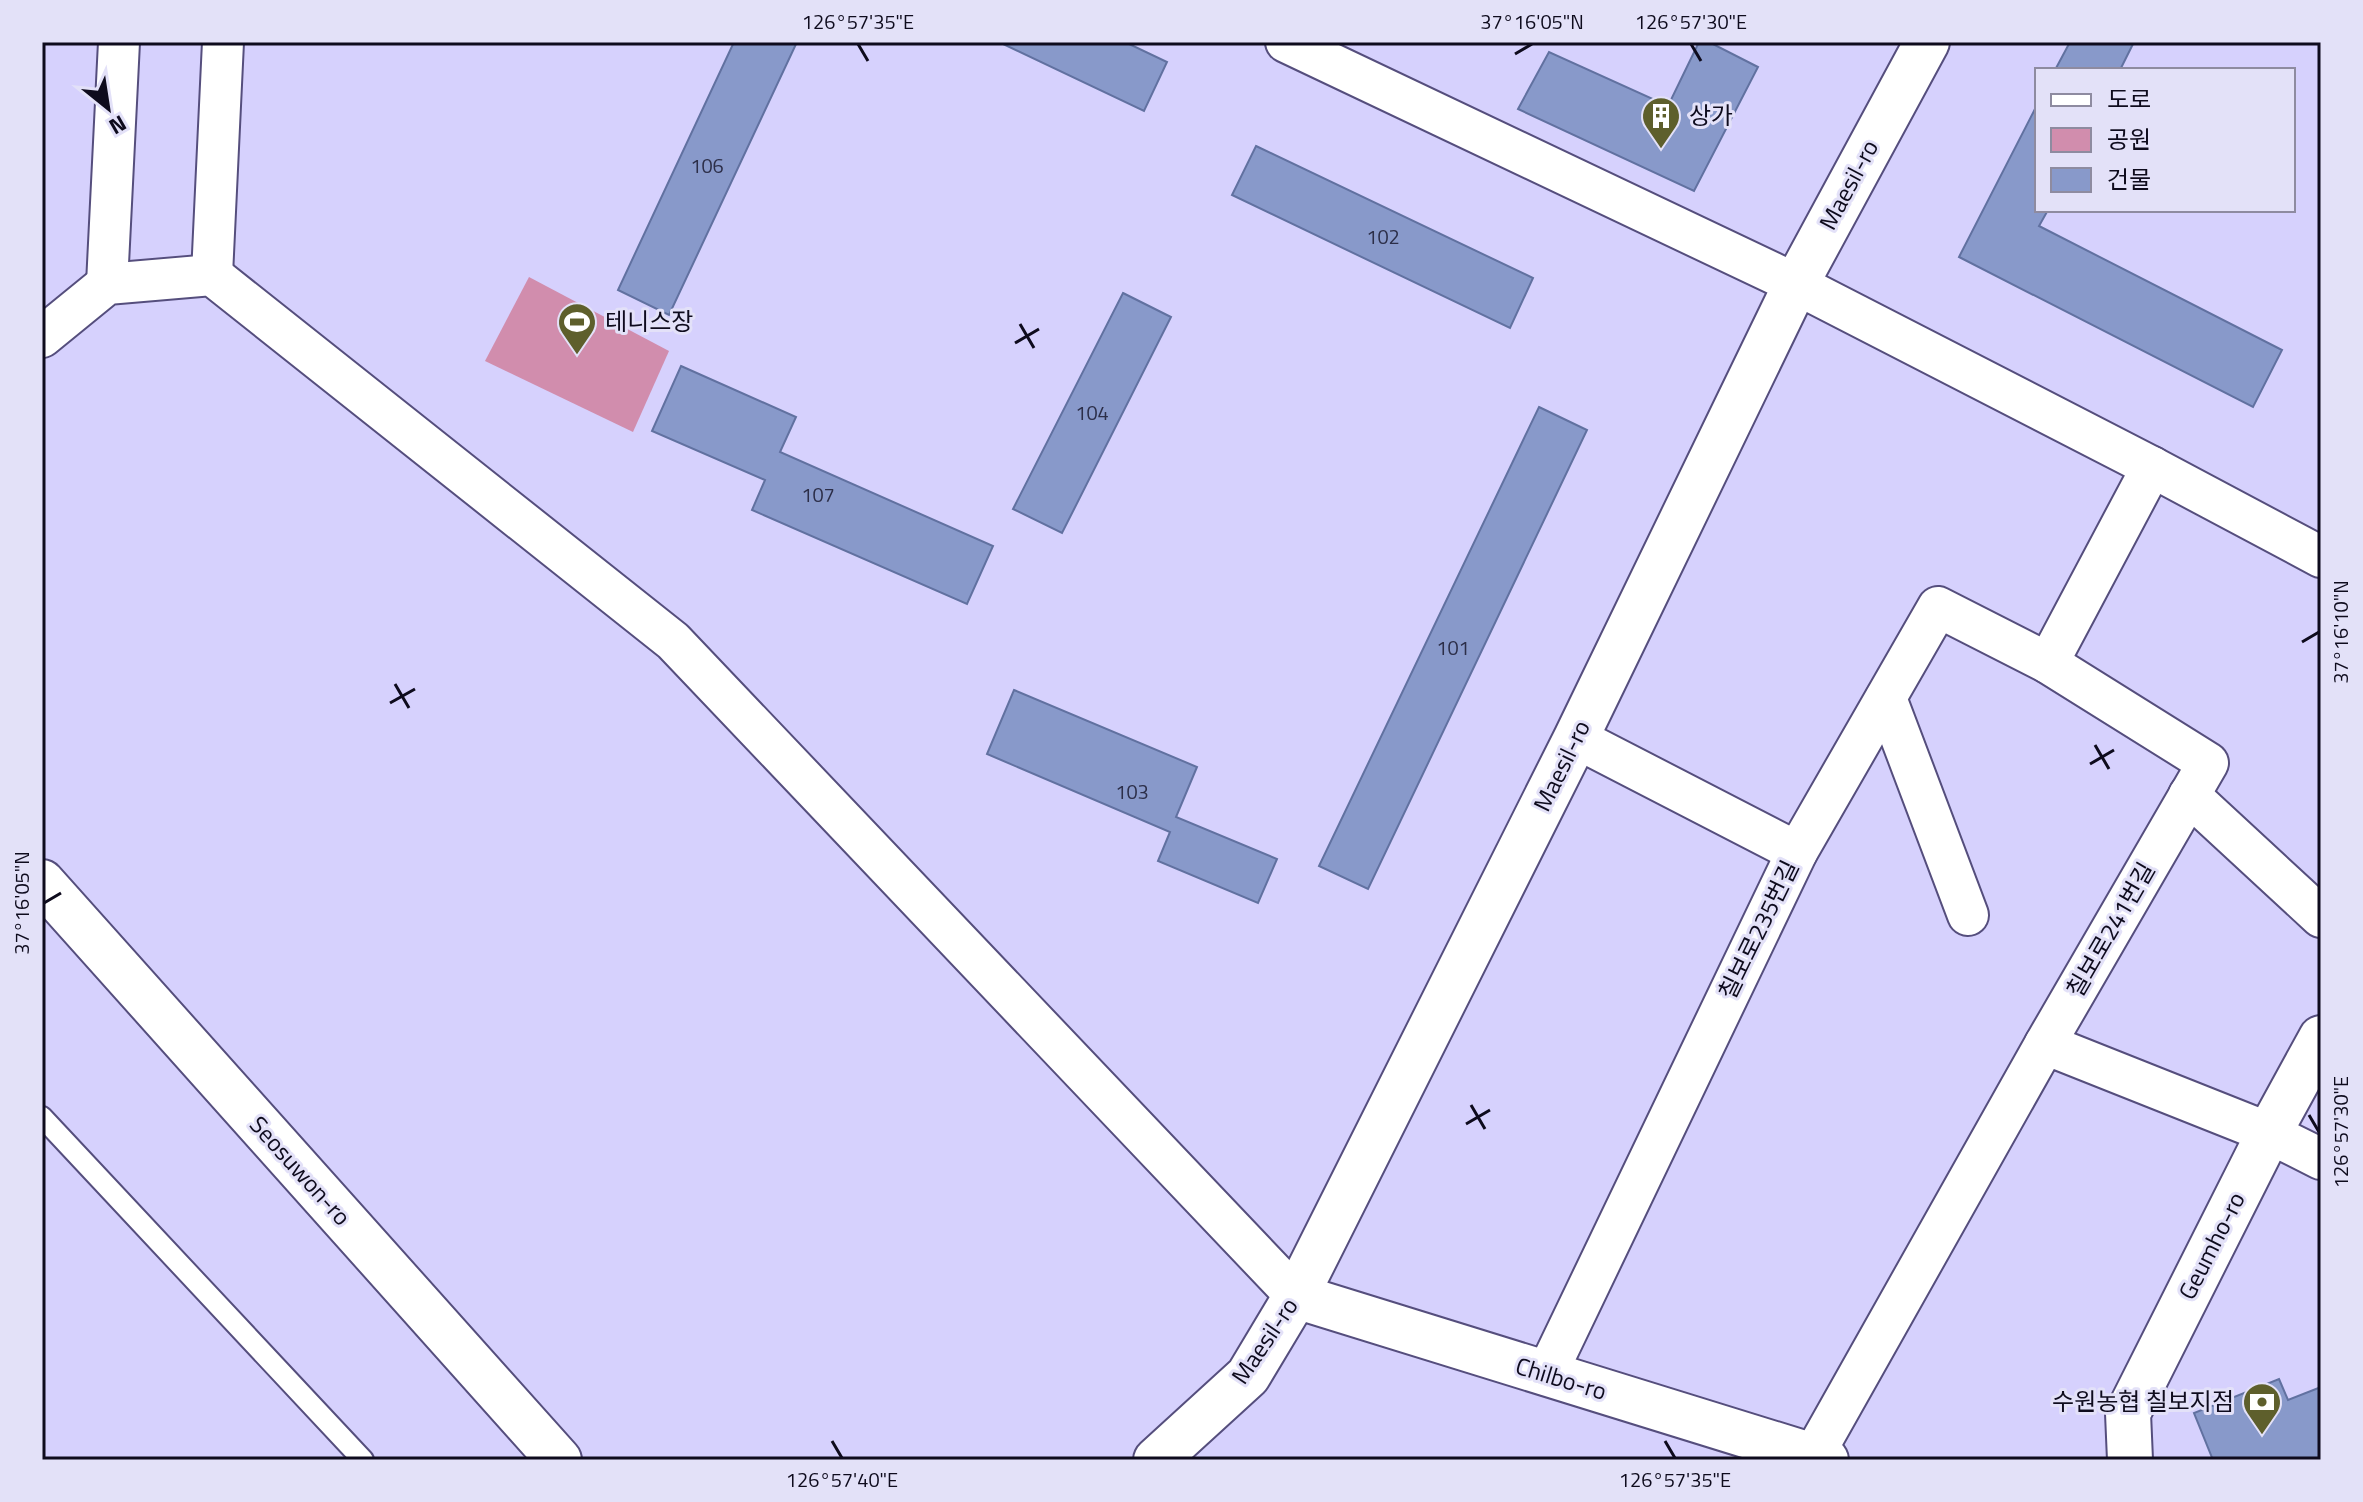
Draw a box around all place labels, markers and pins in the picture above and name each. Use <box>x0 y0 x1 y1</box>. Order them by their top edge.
building icon: 상가 <box>1640 95 1682 150</box>
place label: 상가 <box>1689 97 1733 133</box>
sports icon: 테니스장 <box>556 301 598 356</box>
place label: 테니스장 <box>605 303 693 339</box>
bank icon: 수원농협 칠보지점 <box>2241 1381 2283 1436</box>
place label: 수원농협 칠보지점 <box>2052 1383 2234 1419</box>

